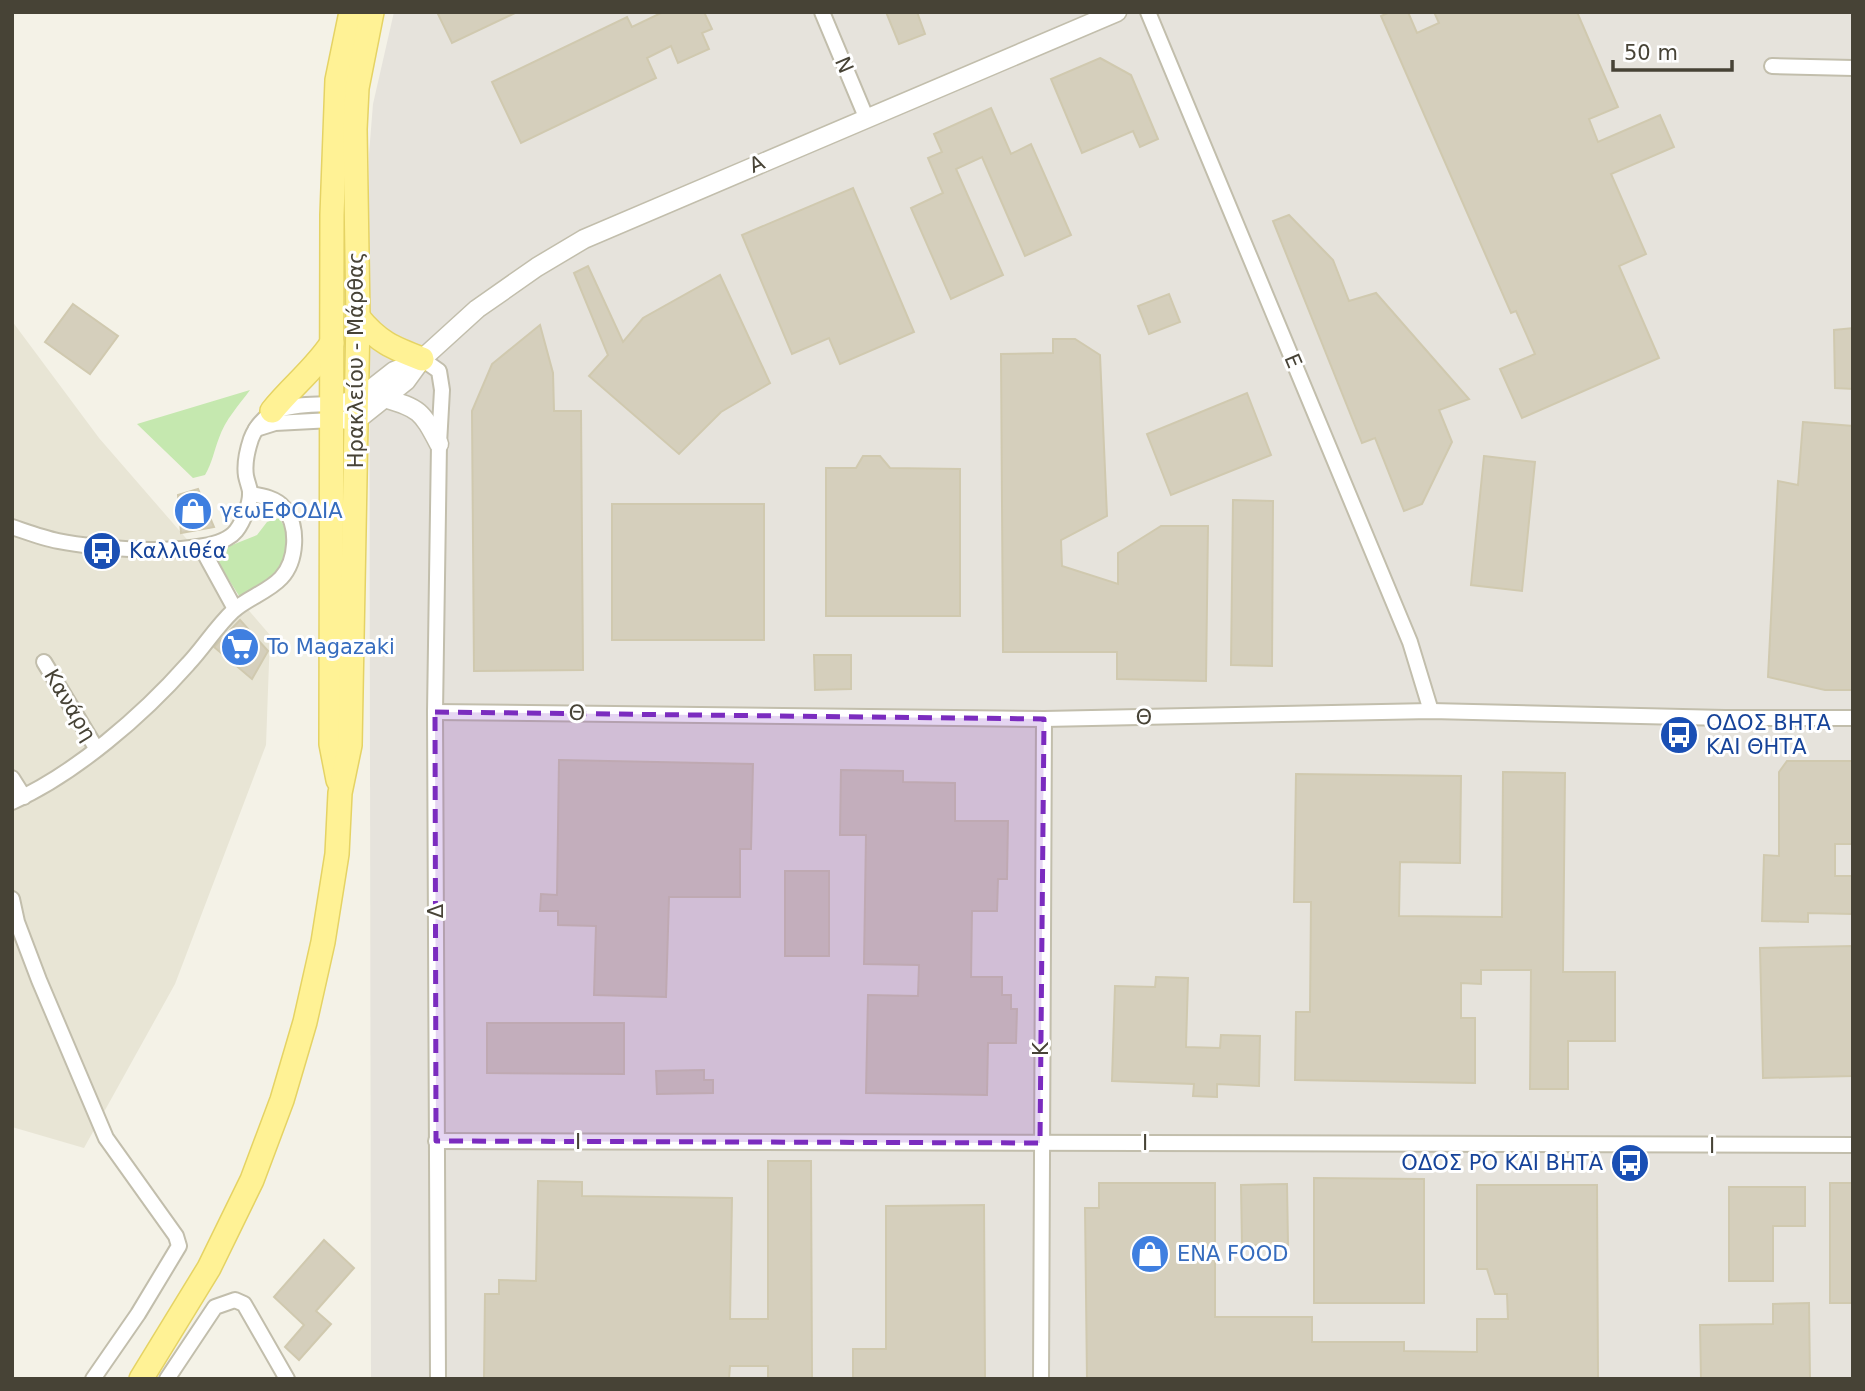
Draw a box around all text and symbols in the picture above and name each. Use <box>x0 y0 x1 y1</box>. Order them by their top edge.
scale bar <box>1613 28 1732 72</box>
text: 50 m <box>1624 41 1678 65</box>
street label: Ν <box>830 53 858 77</box>
street label: Α <box>746 150 769 178</box>
street label: Ηρακλείου - Μάρθας <box>344 252 368 468</box>
street label: Ε <box>1279 350 1307 372</box>
shop icon: γεωΕΦΟΔΙΑ <box>172 490 214 532</box>
place label: γεωΕΦΟΔΙΑ <box>220 499 343 523</box>
bus stop icon: Καλλιθέα <box>81 530 123 572</box>
place label: Καλλιθέα <box>129 539 227 563</box>
supermarket icon: To Magazaki <box>219 626 261 668</box>
place label: To Magazaki <box>266 635 395 659</box>
street label: Κανάρη <box>39 665 101 745</box>
street label: Θ <box>569 701 585 725</box>
street label: Θ <box>1136 705 1152 729</box>
place label: ΟΔΟΣ ΒΗΤΑ ΚΑΙ ΘΗΤΑ <box>1706 711 1831 759</box>
bus stop icon: ΟΔΟΣ ΒΗΤΑ ΚΑΙ ΘΗΤΑ <box>1658 714 1700 756</box>
street label: Δ <box>424 903 448 918</box>
street label: Κ <box>1029 1041 1053 1056</box>
street label: Ι <box>575 1130 581 1154</box>
street label: Ι <box>1142 1131 1148 1155</box>
street label: Ι <box>1709 1134 1715 1158</box>
bus stop icon: ΟΔΟΣ ΡΟ ΚΑΙ ΒΗΤΑ <box>1609 1142 1651 1184</box>
place label: ΟΔΟΣ ΡΟ ΚΑΙ ΒΗΤΑ <box>1401 1151 1604 1175</box>
shop icon: ENA FOOD <box>1129 1233 1171 1275</box>
place label: ENA FOOD <box>1177 1242 1288 1266</box>

